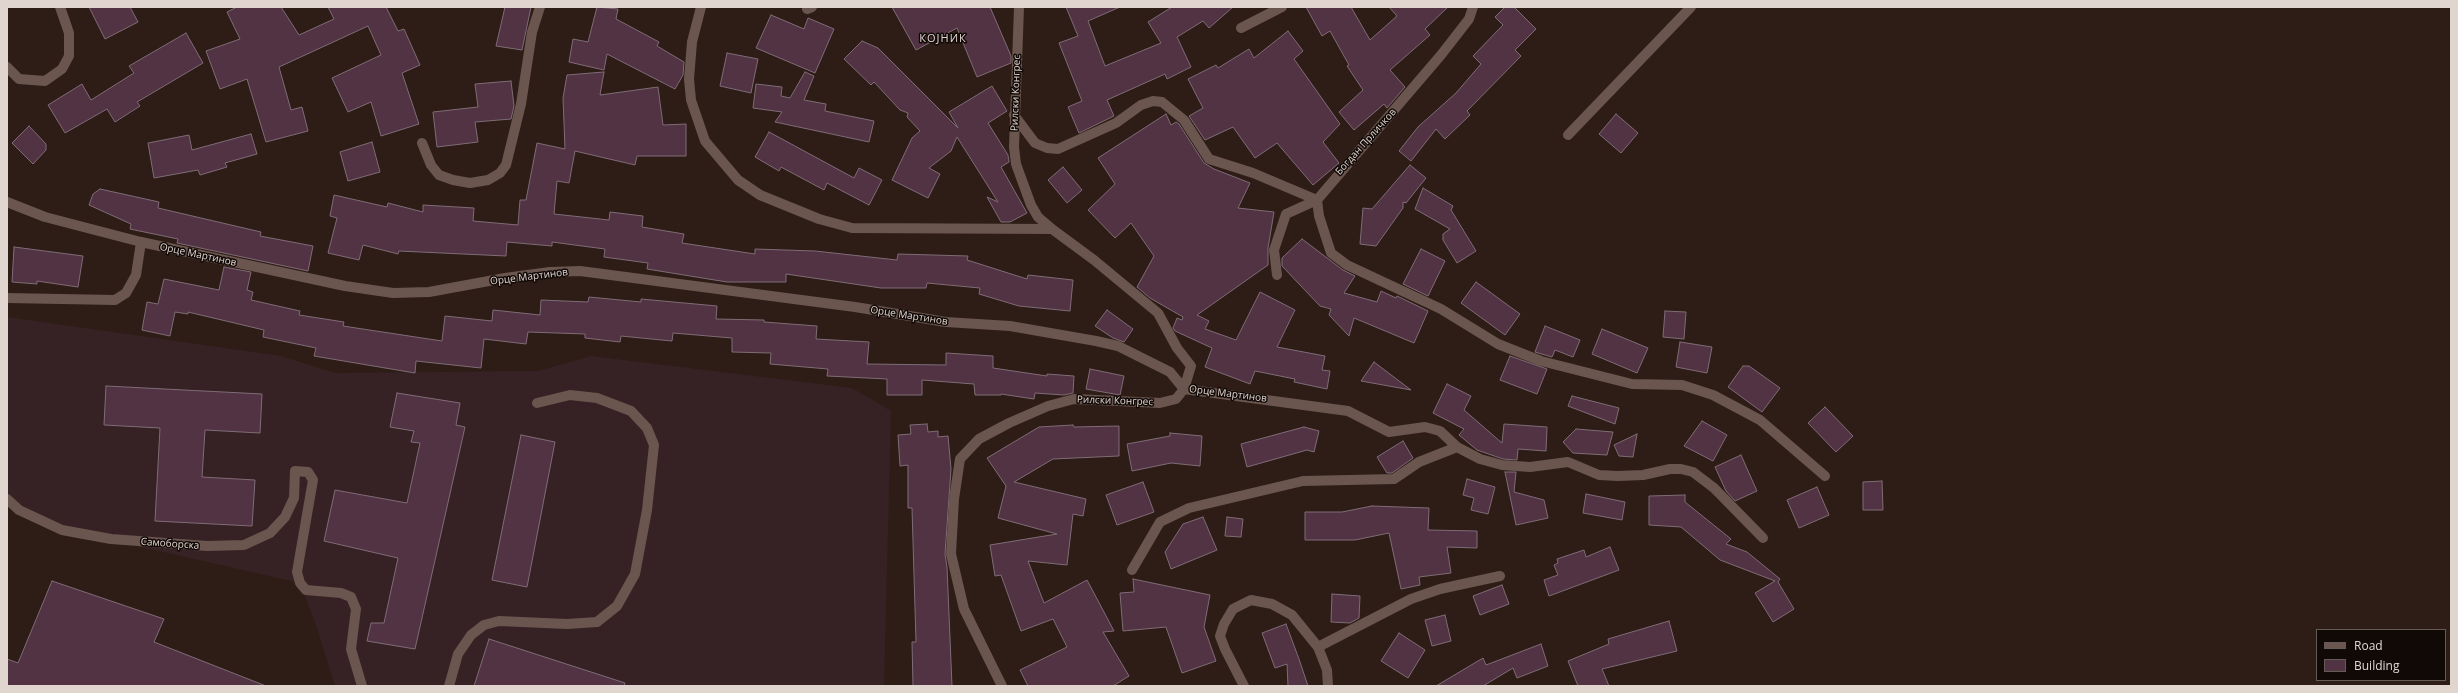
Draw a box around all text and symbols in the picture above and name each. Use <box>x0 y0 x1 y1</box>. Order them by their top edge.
district label: КОЈНИК <box>919 32 967 46</box>
street label: Рилски Конгрес <box>1009 55 1023 131</box>
street label: Богдан Прличков <box>1333 106 1399 178</box>
street label: Орце Мартинов <box>159 241 237 269</box>
street label: Орце Мартинов <box>489 266 569 288</box>
street label: Орце Мартинов <box>869 304 949 328</box>
street label: Орце Мартинов <box>1188 383 1268 405</box>
street label: Рилски Конгрес <box>1077 394 1153 408</box>
street label: Самоборска <box>140 536 200 552</box>
legend <box>2316 629 2446 681</box>
text: Road <box>2354 637 2383 654</box>
text: Building <box>2354 657 2399 674</box>

